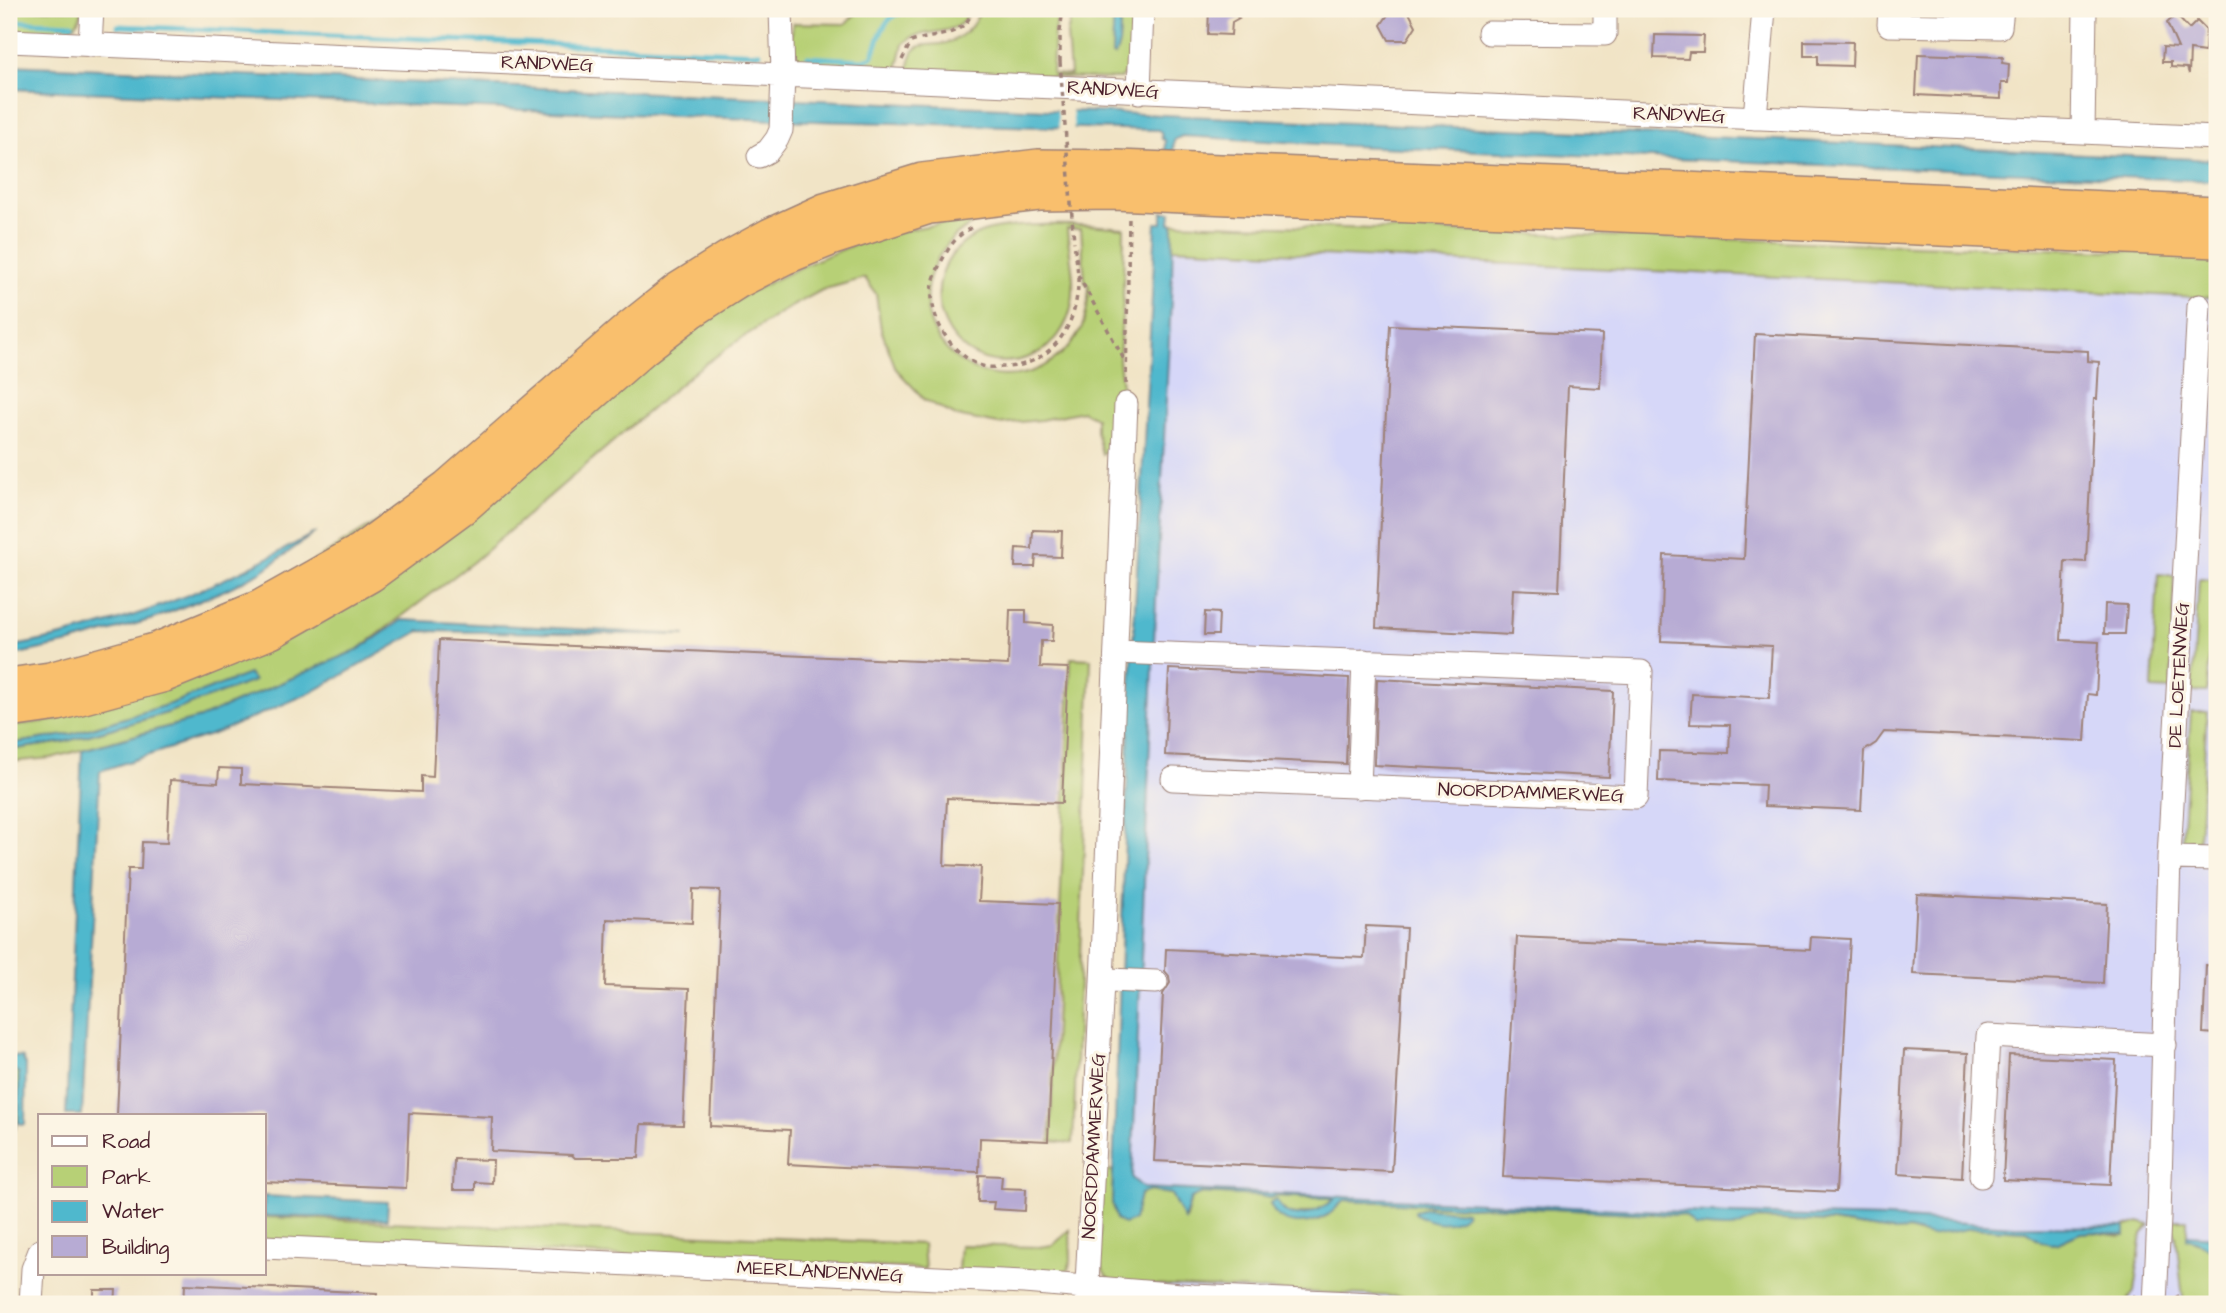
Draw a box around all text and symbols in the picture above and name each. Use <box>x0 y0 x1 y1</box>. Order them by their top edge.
street label: RANDWEG <box>500 49 594 79</box>
street label: RANDWEG <box>1066 74 1160 106</box>
street label: RANDWEG <box>1632 100 1726 130</box>
street label: DE LOETENWEG <box>2162 602 2196 748</box>
street label: NOORDDAMMERWEG <box>1437 776 1625 810</box>
street label: NOORDDAMMERWEG <box>1076 1052 1112 1240</box>
legend <box>38 1114 266 1274</box>
text: Road <box>102 1127 150 1156</box>
text: Park <box>102 1163 151 1192</box>
text: Water <box>102 1197 164 1226</box>
text: Building <box>102 1233 170 1264</box>
street label: MEERLANDENWEG <box>736 1254 904 1290</box>

